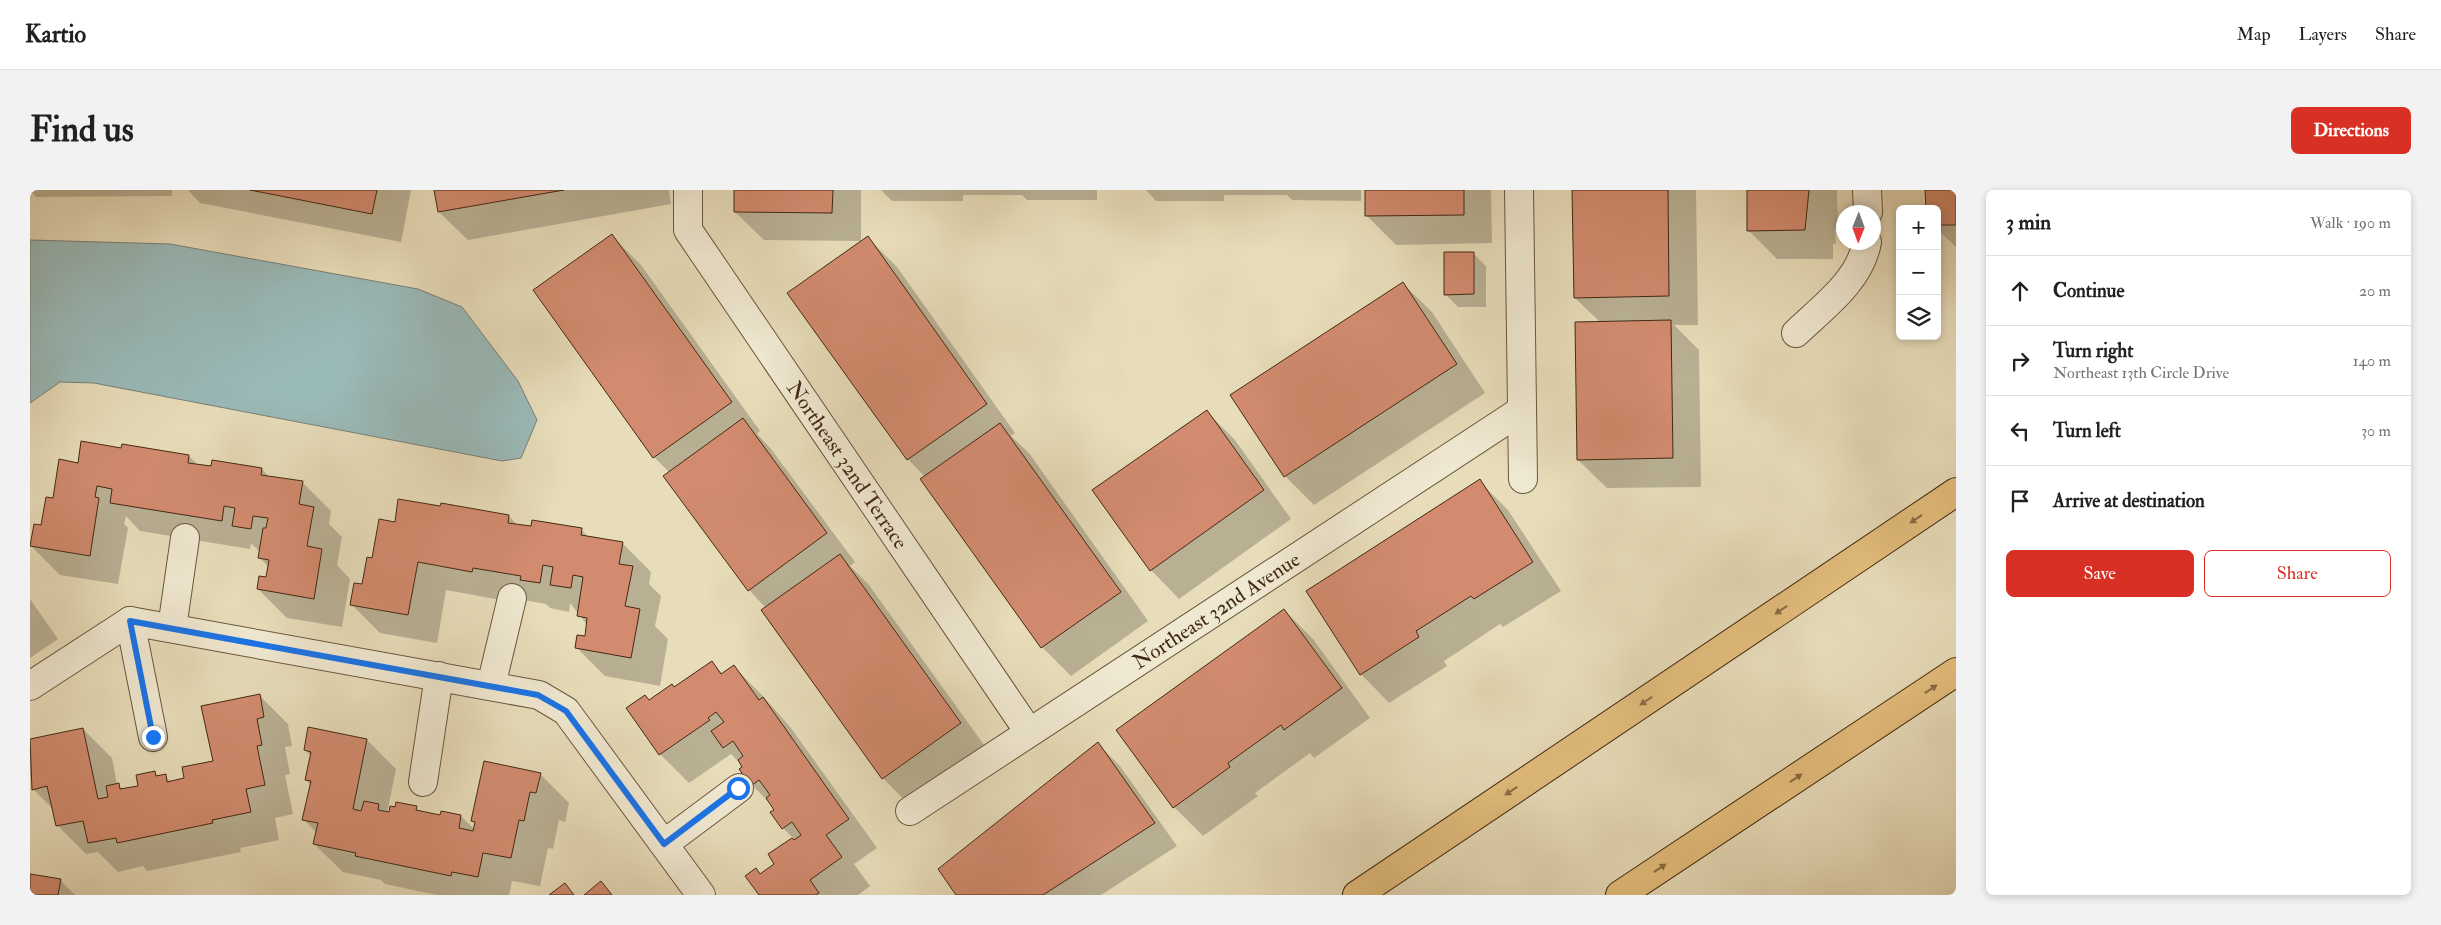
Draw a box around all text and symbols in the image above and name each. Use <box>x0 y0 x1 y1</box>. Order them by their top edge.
text: Kartio <box>25 19 86 50</box>
text: Map <box>2237 23 2271 46</box>
text: Layers <box>2299 23 2347 46</box>
text: Share <box>2375 23 2416 46</box>
button: Directions <box>2291 107 2411 154</box>
text: Find us <box>30 108 134 152</box>
north arrow <box>1836 205 1881 250</box>
map controls <box>1896 205 1941 340</box>
button: + <box>1896 205 1941 250</box>
text: 3 min <box>2006 209 2051 236</box>
text: Walk · 190 m <box>2310 213 2391 233</box>
button: − <box>1896 250 1941 295</box>
icon: ahead <box>2006 277 2034 305</box>
text: Continue <box>2053 279 2124 303</box>
text: 20 m <box>2359 281 2391 301</box>
button: layers <box>1896 295 1941 340</box>
text: Turn right <box>2053 339 2133 363</box>
icon: right <box>2006 347 2034 375</box>
text: 140 m <box>2353 351 2391 371</box>
text: Northeast 13th Circle Drive <box>2053 363 2229 383</box>
street label: Northeast 32nd Terrace <box>781 376 914 555</box>
icon: left <box>2006 417 2034 445</box>
text: Turn left <box>2053 419 2121 443</box>
text: 30 m <box>2361 421 2391 441</box>
icon: arrive <box>2006 487 2034 515</box>
text: Arrive at destination <box>2053 489 2205 513</box>
one-way arrow <box>1909 514 1922 524</box>
street label: Northeast 32nd Avenue <box>1127 546 1306 676</box>
button: Save <box>2006 550 2194 597</box>
button: Share <box>2204 550 2391 597</box>
one-way arrow <box>1774 605 1787 615</box>
one-way arrow <box>1925 684 1938 694</box>
one-way arrow <box>1639 696 1653 705</box>
route end <box>142 726 165 749</box>
one-way arrow <box>1789 774 1803 783</box>
route start <box>727 777 750 800</box>
one-way arrow <box>1504 786 1518 796</box>
one-way arrow <box>1654 863 1667 873</box>

